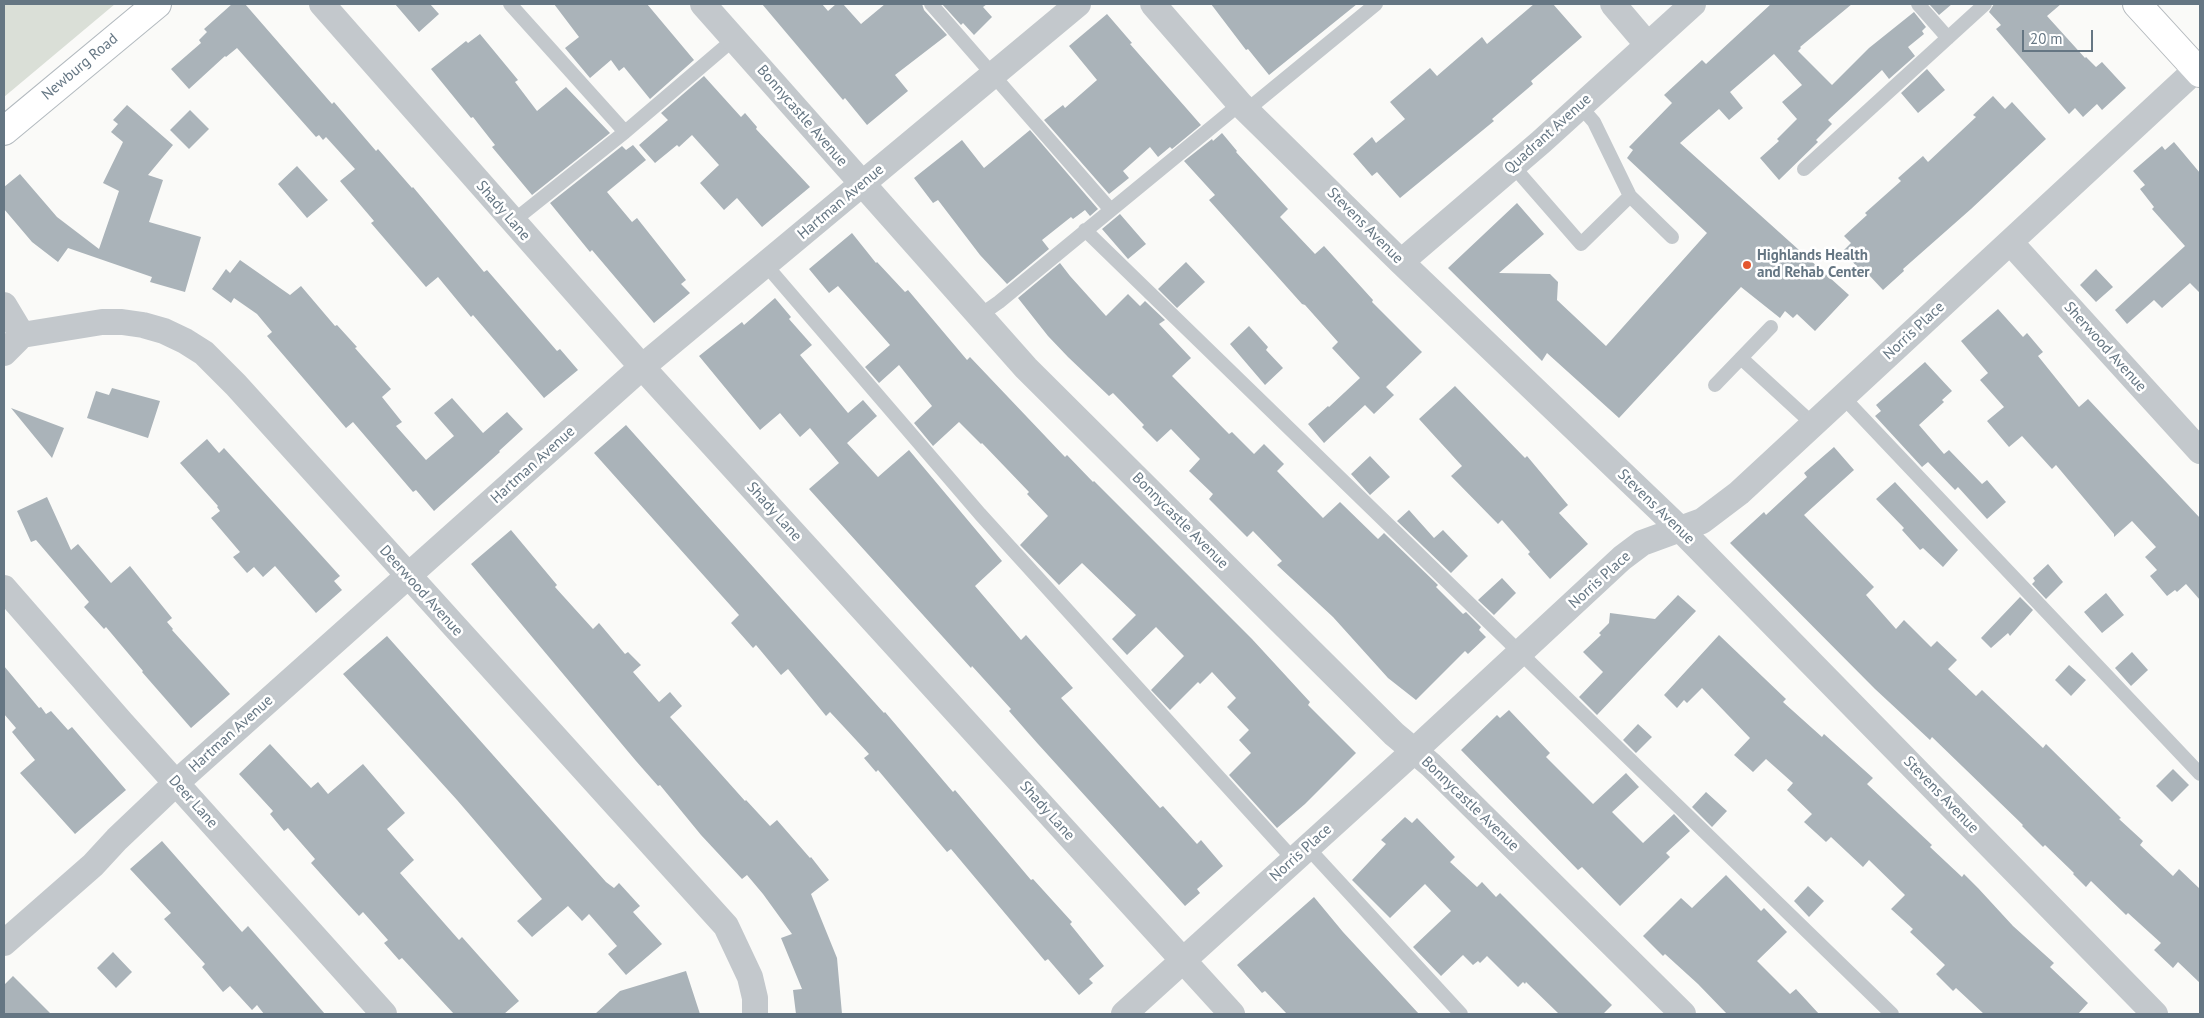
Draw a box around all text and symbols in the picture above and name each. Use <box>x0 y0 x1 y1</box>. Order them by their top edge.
scale bar <box>2024 20 2095 52</box>
text: 20 m <box>2030 29 2063 48</box>
street label: Newburg Road <box>38 30 122 104</box>
street label: Bonnycastle Avenue <box>753 62 851 170</box>
street label: Quadrant Avenue <box>1501 90 1595 178</box>
street label: Hartman Avenue <box>794 161 888 243</box>
street label: Shady Lane <box>472 177 534 245</box>
street label: Stevens Avenue <box>1323 184 1407 268</box>
place label: Highlands Health and Rehab Center <box>1757 247 1870 282</box>
marker: Highlands Health and Rehab Center <box>1741 259 1753 271</box>
street label: Norris Place <box>1880 298 1948 364</box>
street label: Sherwood Avenue <box>2060 298 2150 396</box>
street label: Hartman Avenue <box>487 423 579 507</box>
street label: Stevens Avenue <box>1614 466 1698 548</box>
street label: Bonnycastle Avenue <box>1128 469 1232 573</box>
street label: Shady Lane <box>743 479 805 545</box>
street label: Deerwood Avenue <box>376 542 466 640</box>
street label: Norris Place <box>1565 548 1635 612</box>
street label: Hartman Avenue <box>185 692 277 776</box>
street label: Bonnycastle Avenue <box>1418 753 1522 855</box>
street label: Stevens Avenue <box>1900 753 1982 837</box>
street label: Deer Lane <box>165 772 221 832</box>
street label: Shady Lane <box>1016 778 1078 844</box>
street label: Norris Place <box>1266 821 1336 885</box>

